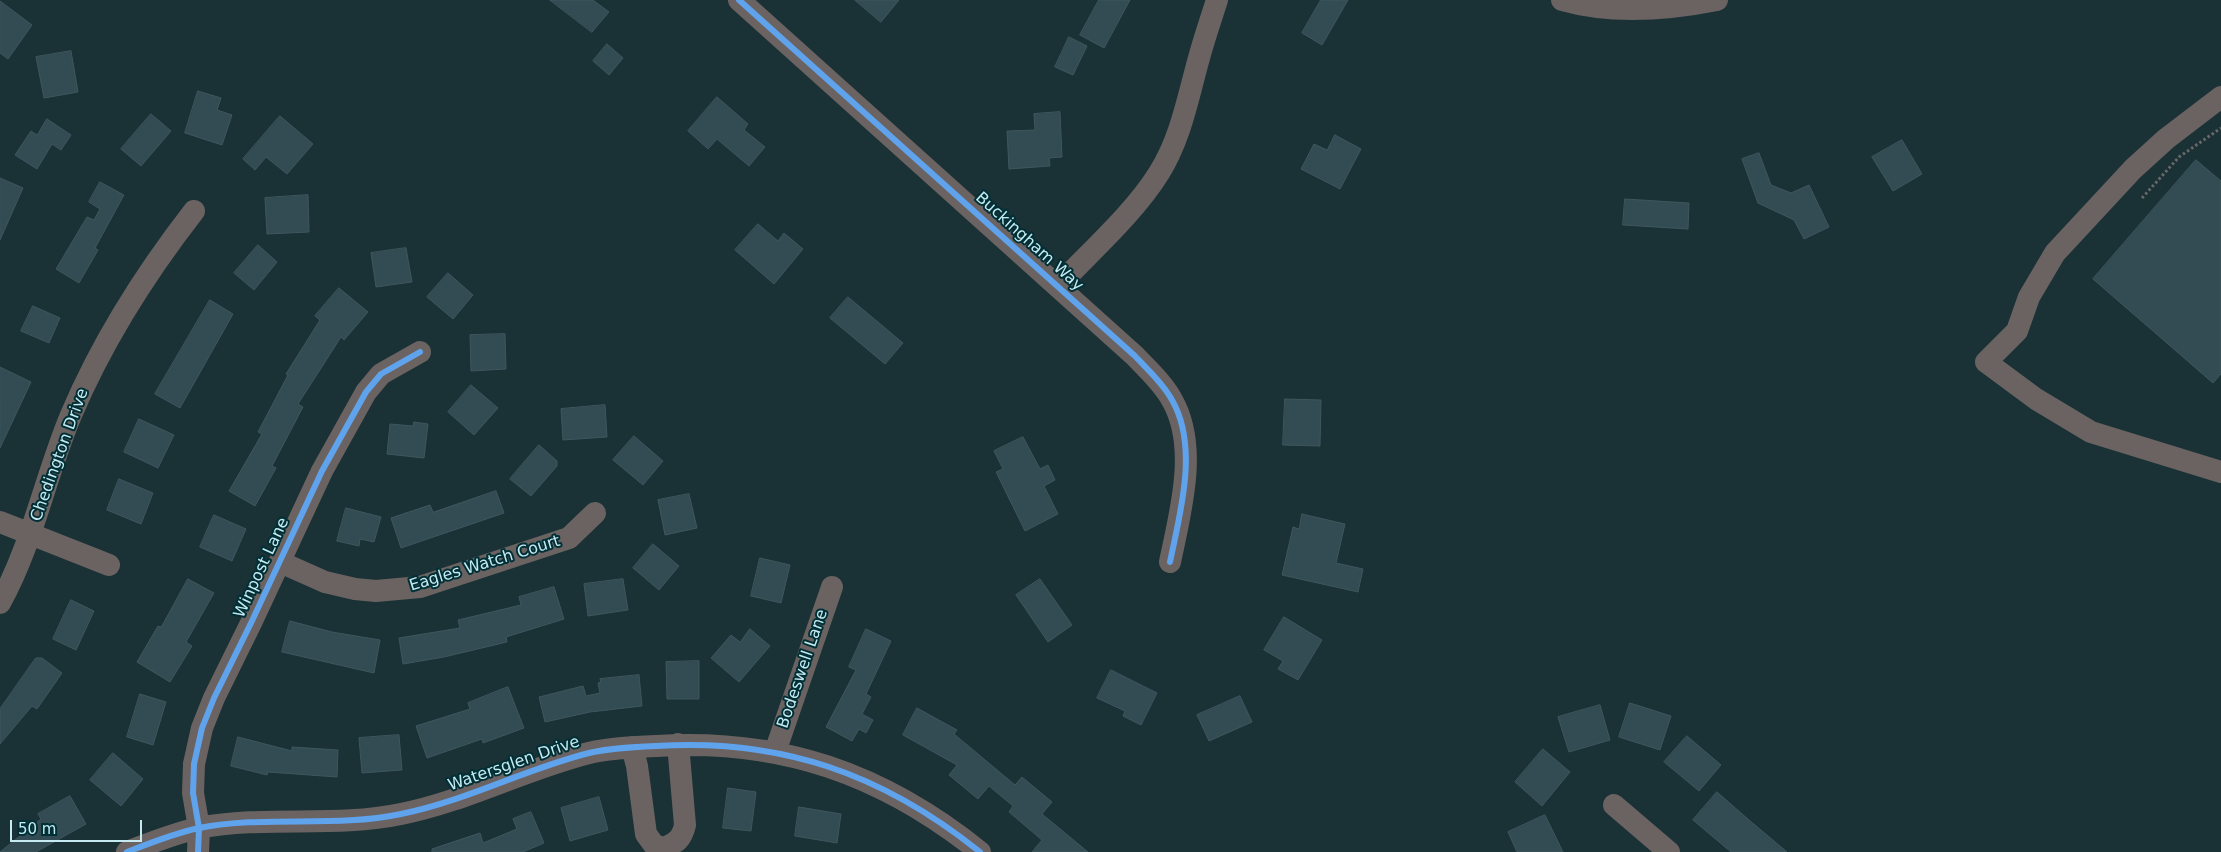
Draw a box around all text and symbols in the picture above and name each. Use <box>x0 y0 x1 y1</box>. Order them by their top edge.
street label: Buckingham Way <box>971 188 1087 296</box>
street label: Chedington Drive <box>27 386 93 524</box>
street label: Winpost Lane <box>230 515 294 621</box>
street label: Eagles Watch Court <box>407 532 563 596</box>
street label: Bodeswell Lane <box>774 607 832 731</box>
street label: Watersglen Drive <box>446 732 582 796</box>
scale bar <box>12 810 145 842</box>
text: 50 m <box>18 820 56 838</box>

